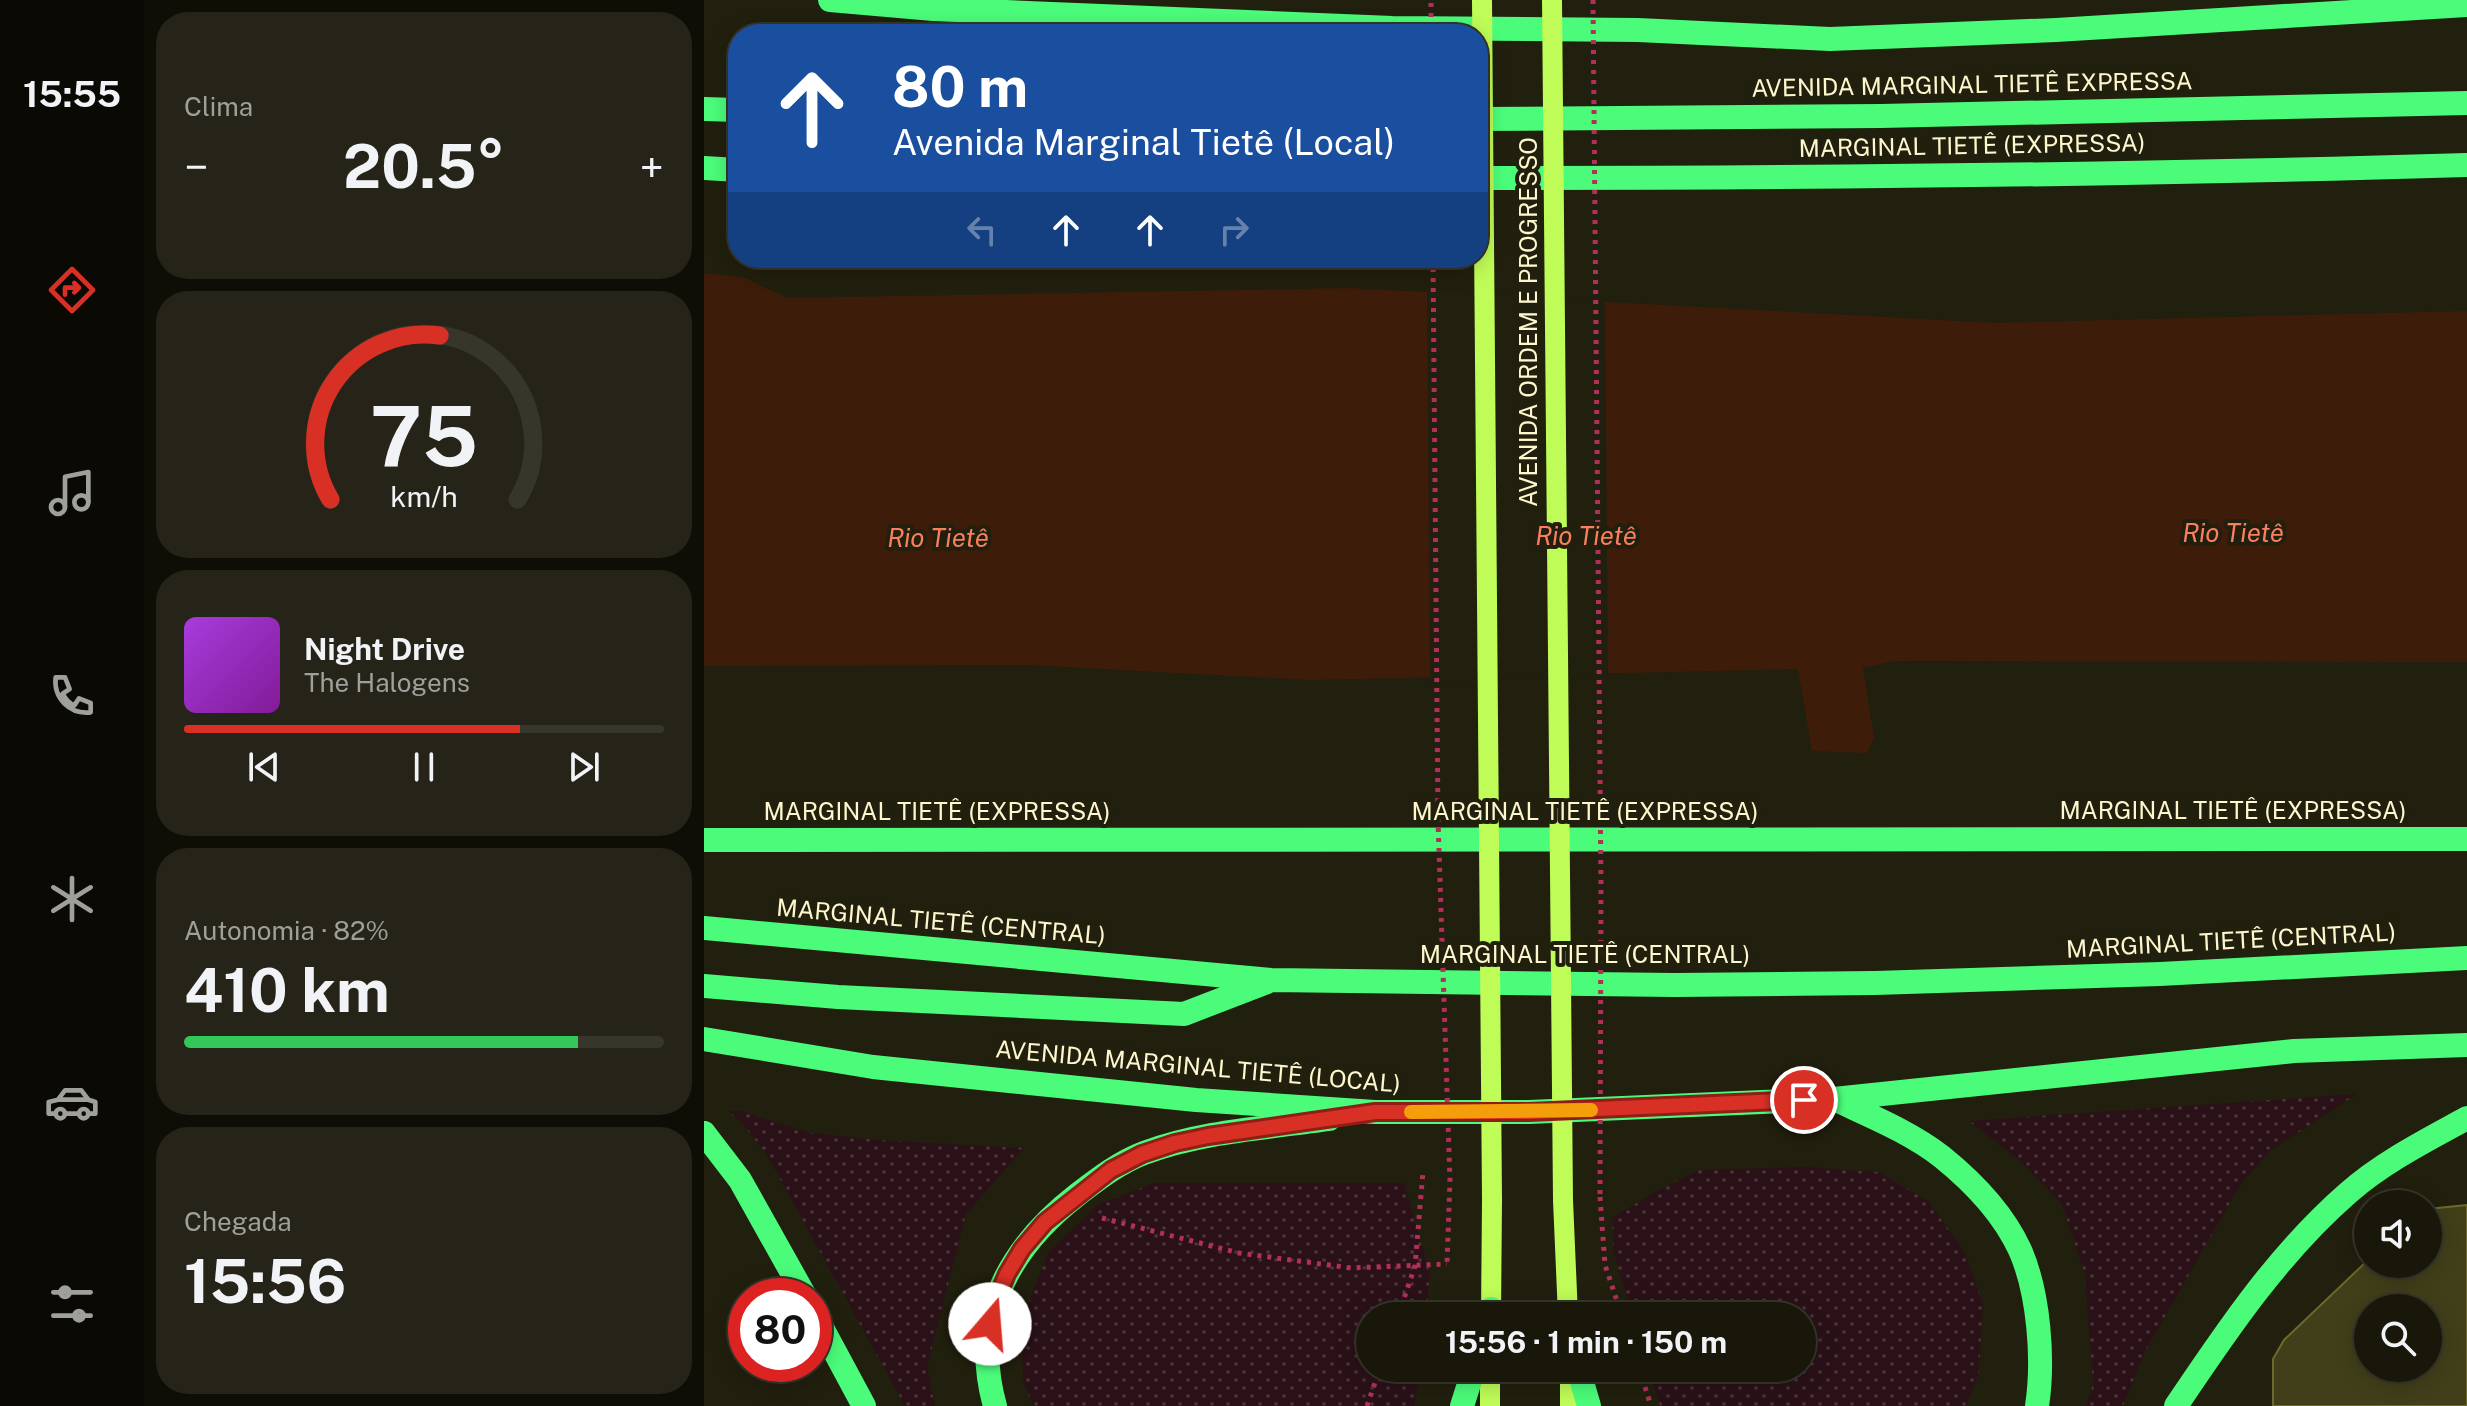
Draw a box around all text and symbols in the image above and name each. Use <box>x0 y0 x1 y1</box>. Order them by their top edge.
text: 80 m <box>892 54 1028 120</box>
icon: ahead <box>760 56 864 160</box>
street label: AVENIDA MARGINAL TIETÊ EXPRESSA <box>1751 66 2193 102</box>
text: 15:55 <box>23 73 121 115</box>
text: Clima <box>184 91 253 122</box>
text: Avenida Marginal Tietê (Local) <box>892 121 1395 163</box>
street label: MARGINAL TIETÊ (EXPRESSA) <box>1798 128 2146 162</box>
text: 20.5° <box>343 131 505 202</box>
street label: AVENIDA ORDEM E PROGRESSO <box>1514 137 1542 507</box>
text: − <box>184 141 208 193</box>
text: + <box>640 141 664 193</box>
icon: left <box>960 208 1004 252</box>
icon: ahead <box>1044 208 1088 252</box>
icon: ahead <box>1128 208 1172 252</box>
icon: right <box>1212 208 1256 252</box>
icon: directions <box>44 262 100 318</box>
text: 75 <box>370 387 478 485</box>
icon: music <box>44 465 100 521</box>
text: km/h <box>390 480 458 513</box>
water label: Rio Tietê <box>2182 517 2284 548</box>
water label: Rio Tietê <box>1535 520 1637 551</box>
water label: Rio Tietê <box>887 522 989 553</box>
text: Night Drive <box>304 631 465 667</box>
text: The Halogens <box>304 667 470 698</box>
icon: phone <box>44 668 100 724</box>
icon: previous <box>242 745 286 789</box>
icon: pause <box>402 745 446 789</box>
icon: next <box>562 745 606 789</box>
street label: MARGINAL TIETÊ (EXPRESSA) <box>2060 796 2406 824</box>
street label: MARGINAL TIETÊ (EXPRESSA) <box>764 797 1110 825</box>
street label: MARGINAL TIETÊ (EXPRESSA) <box>1412 797 1758 825</box>
icon: climate <box>44 871 100 927</box>
street label: MARGINAL TIETÊ (CENTRAL) <box>775 893 1107 949</box>
text: Autonomia · 82% <box>184 915 389 946</box>
street label: MARGINAL TIETÊ (CENTRAL) <box>2065 917 2397 963</box>
street label: MARGINAL TIETÊ (CENTRAL) <box>1420 940 1750 968</box>
text: 410 km <box>184 955 390 1026</box>
street label: AVENIDA MARGINAL TIETÊ (LOCAL) <box>994 1034 1402 1098</box>
pin <box>1770 1066 1838 1134</box>
icon: car <box>44 1074 100 1130</box>
icon: arrive <box>1782 1078 1826 1122</box>
map controls <box>2354 1190 2442 1382</box>
button: sound <box>2354 1190 2442 1278</box>
text: Chegada <box>184 1206 292 1237</box>
text: 15:56 <box>184 1246 346 1317</box>
icon: filters <box>44 1276 100 1332</box>
speed limit sign: 80 <box>728 1278 832 1382</box>
position arrow <box>948 1282 1032 1366</box>
button: search <box>2354 1294 2442 1382</box>
text: 15:56 · 1 min · 150 m <box>1445 1324 1727 1360</box>

